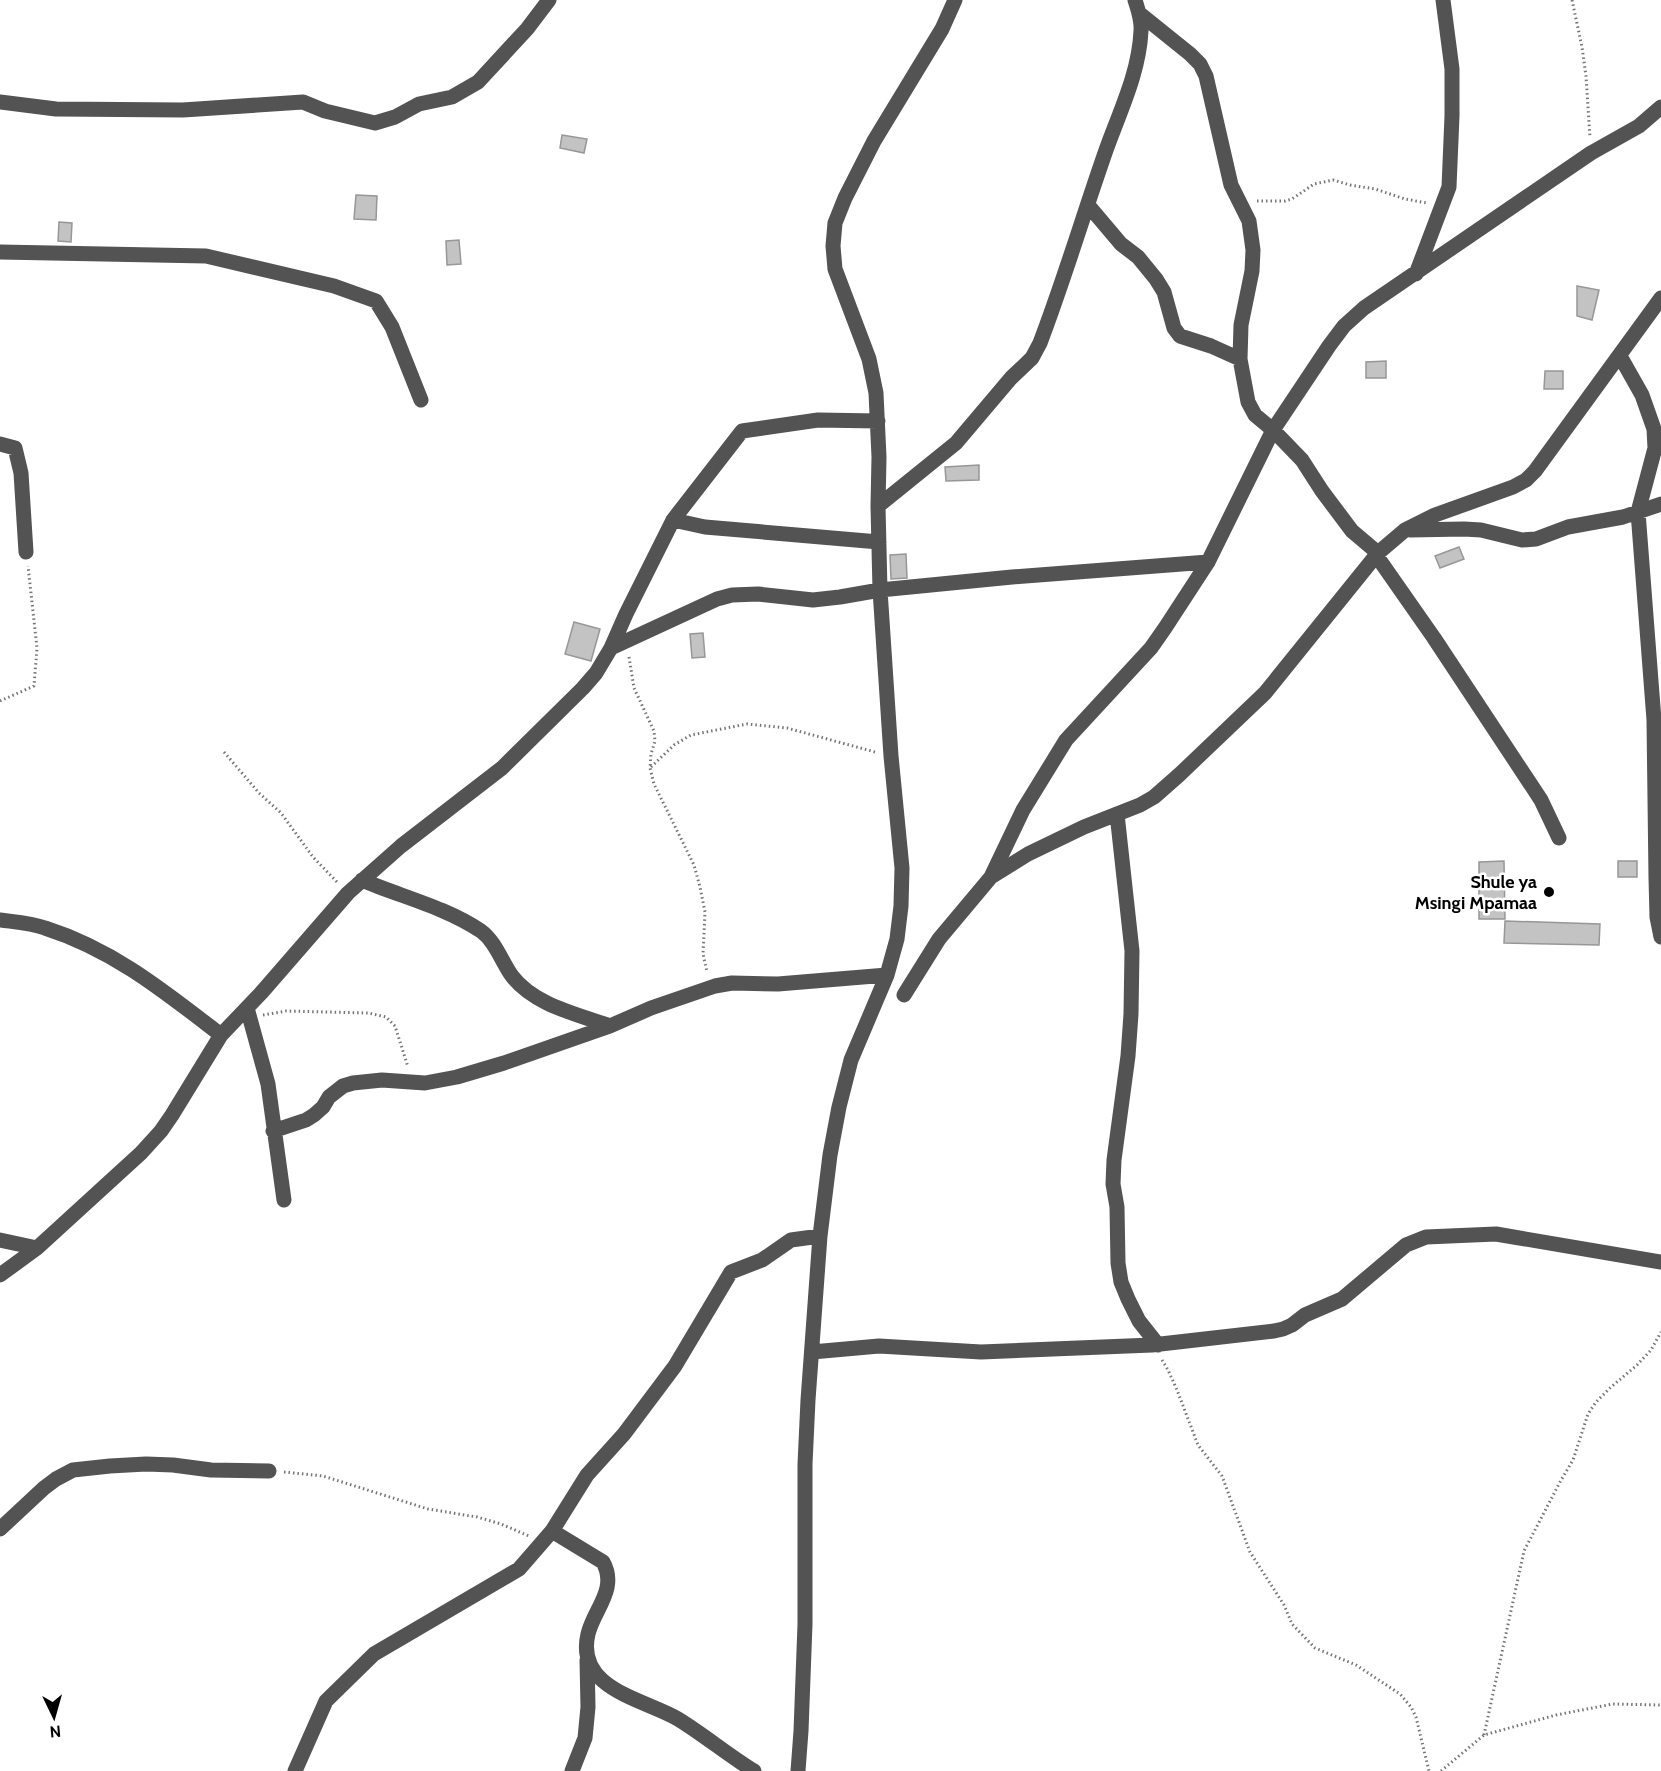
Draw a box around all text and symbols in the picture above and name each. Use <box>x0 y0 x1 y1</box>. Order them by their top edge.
place label: Shule ya Msingi Mpamaa <box>1415 871 1537 914</box>
marker: Shule ya Msingi Mpamaa <box>1542 885 1556 899</box>
north arrow <box>24 1687 84 1747</box>
text: N <box>49 1721 62 1741</box>

